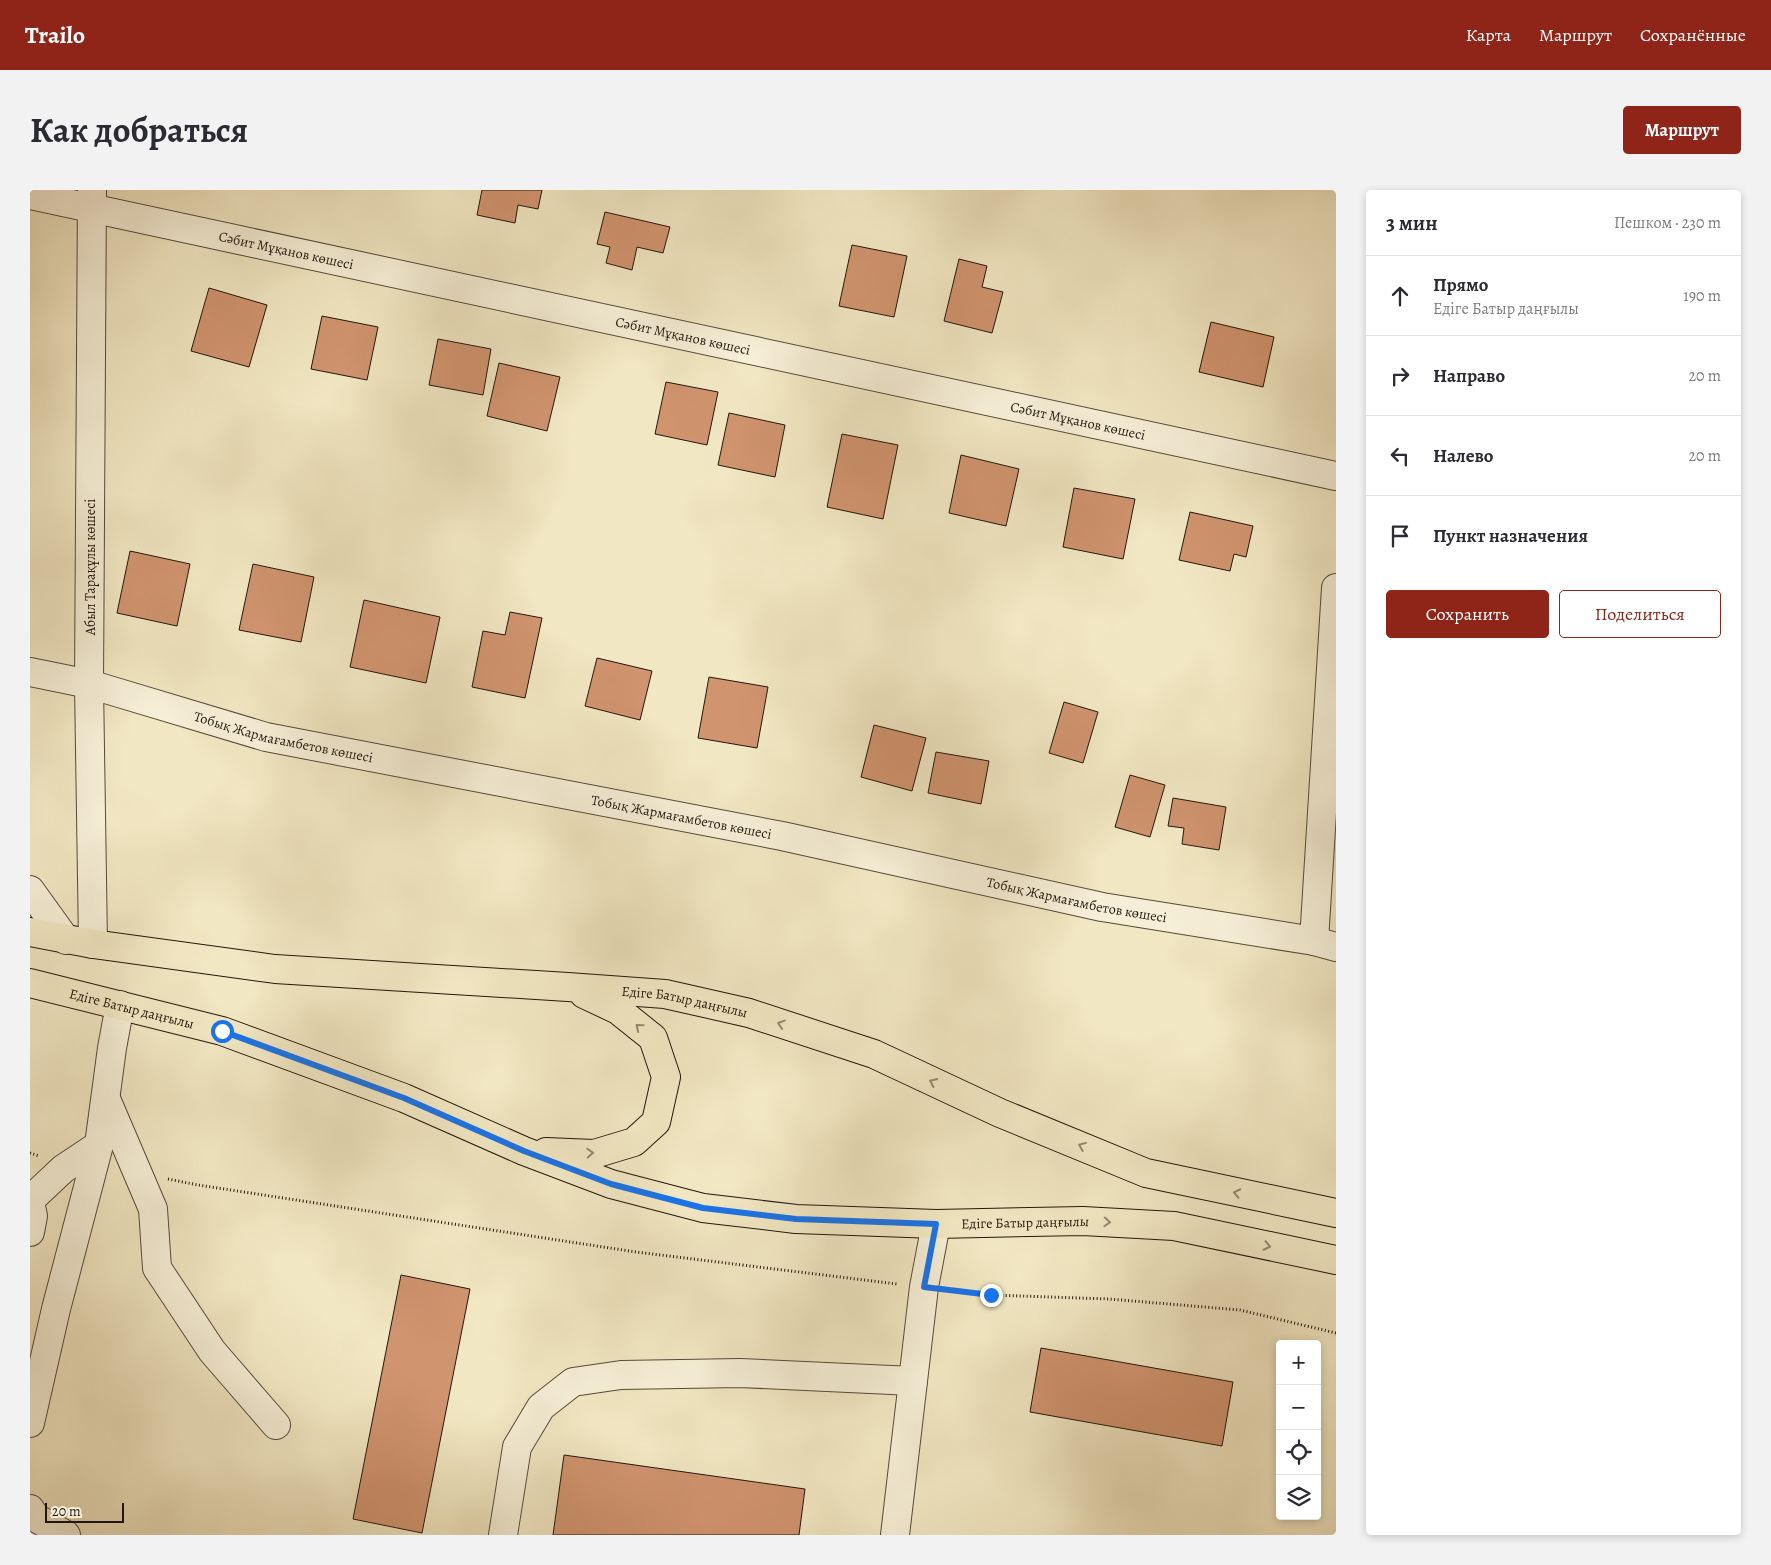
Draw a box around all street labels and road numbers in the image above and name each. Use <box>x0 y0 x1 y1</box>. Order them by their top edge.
street label: Сәбит Мұқанов көшесі <box>217 227 355 274</box>
street label: Сәбит Мұқанов көшесі <box>614 312 752 360</box>
street label: Сәбит Мұқанов көшесі <box>1009 397 1147 445</box>
street label: Абыл Тарақұлы көшесі <box>81 499 100 636</box>
street label: Тобық Жармағамбетов көшесі <box>192 707 375 767</box>
street label: Тобық Жармағамбетов көшесі <box>589 791 773 844</box>
street label: Тобық Жармағамбетов көшесі <box>985 873 1168 927</box>
street label: Едіге Батыр даңғылы <box>621 982 749 1022</box>
street label: Едіге Батыр даңғылы <box>67 984 196 1034</box>
street label: Едіге Батыр даңғылы <box>961 1212 1090 1233</box>

